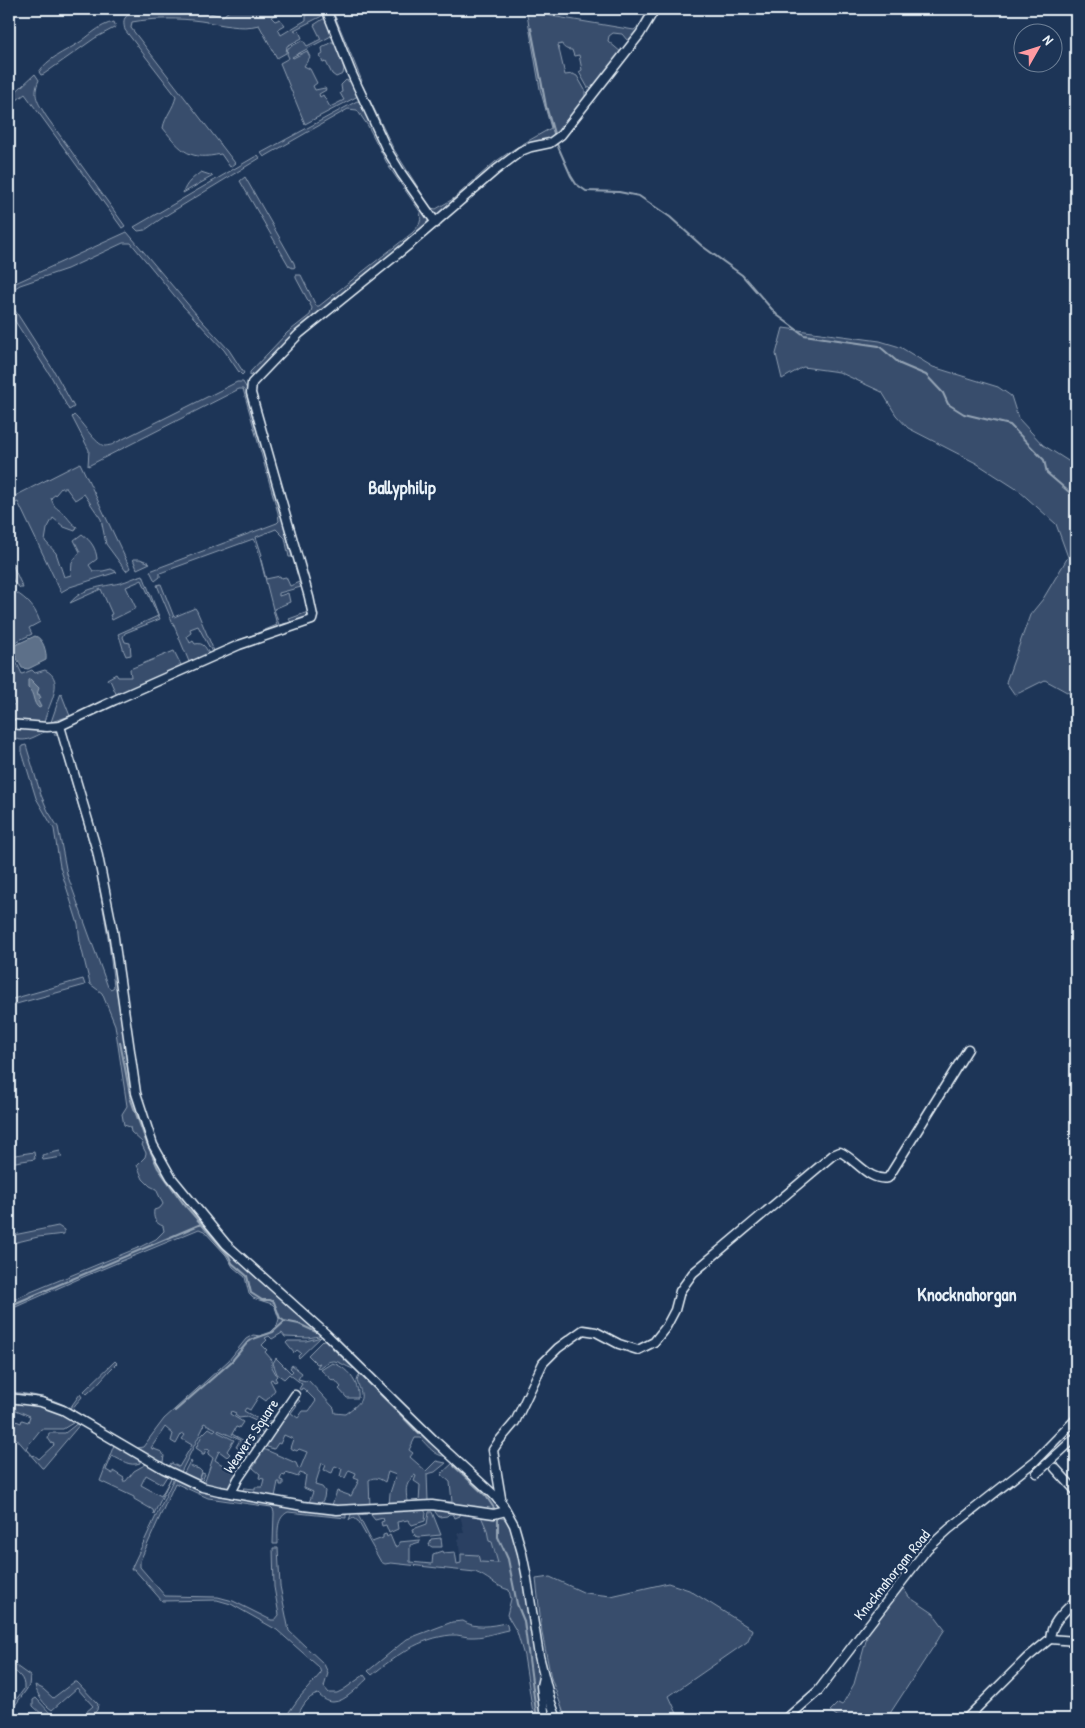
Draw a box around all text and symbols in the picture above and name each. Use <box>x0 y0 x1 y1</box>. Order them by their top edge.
north arrow <box>1012 22 1062 72</box>
text: N <box>1039 31 1059 49</box>
district label: Ballyphilip <box>368 475 436 501</box>
district label: Knocknahorgan <box>917 1282 1017 1308</box>
street label: Weavers Square <box>218 1394 283 1477</box>
street label: Knocknahorgan Road <box>849 1525 935 1624</box>

